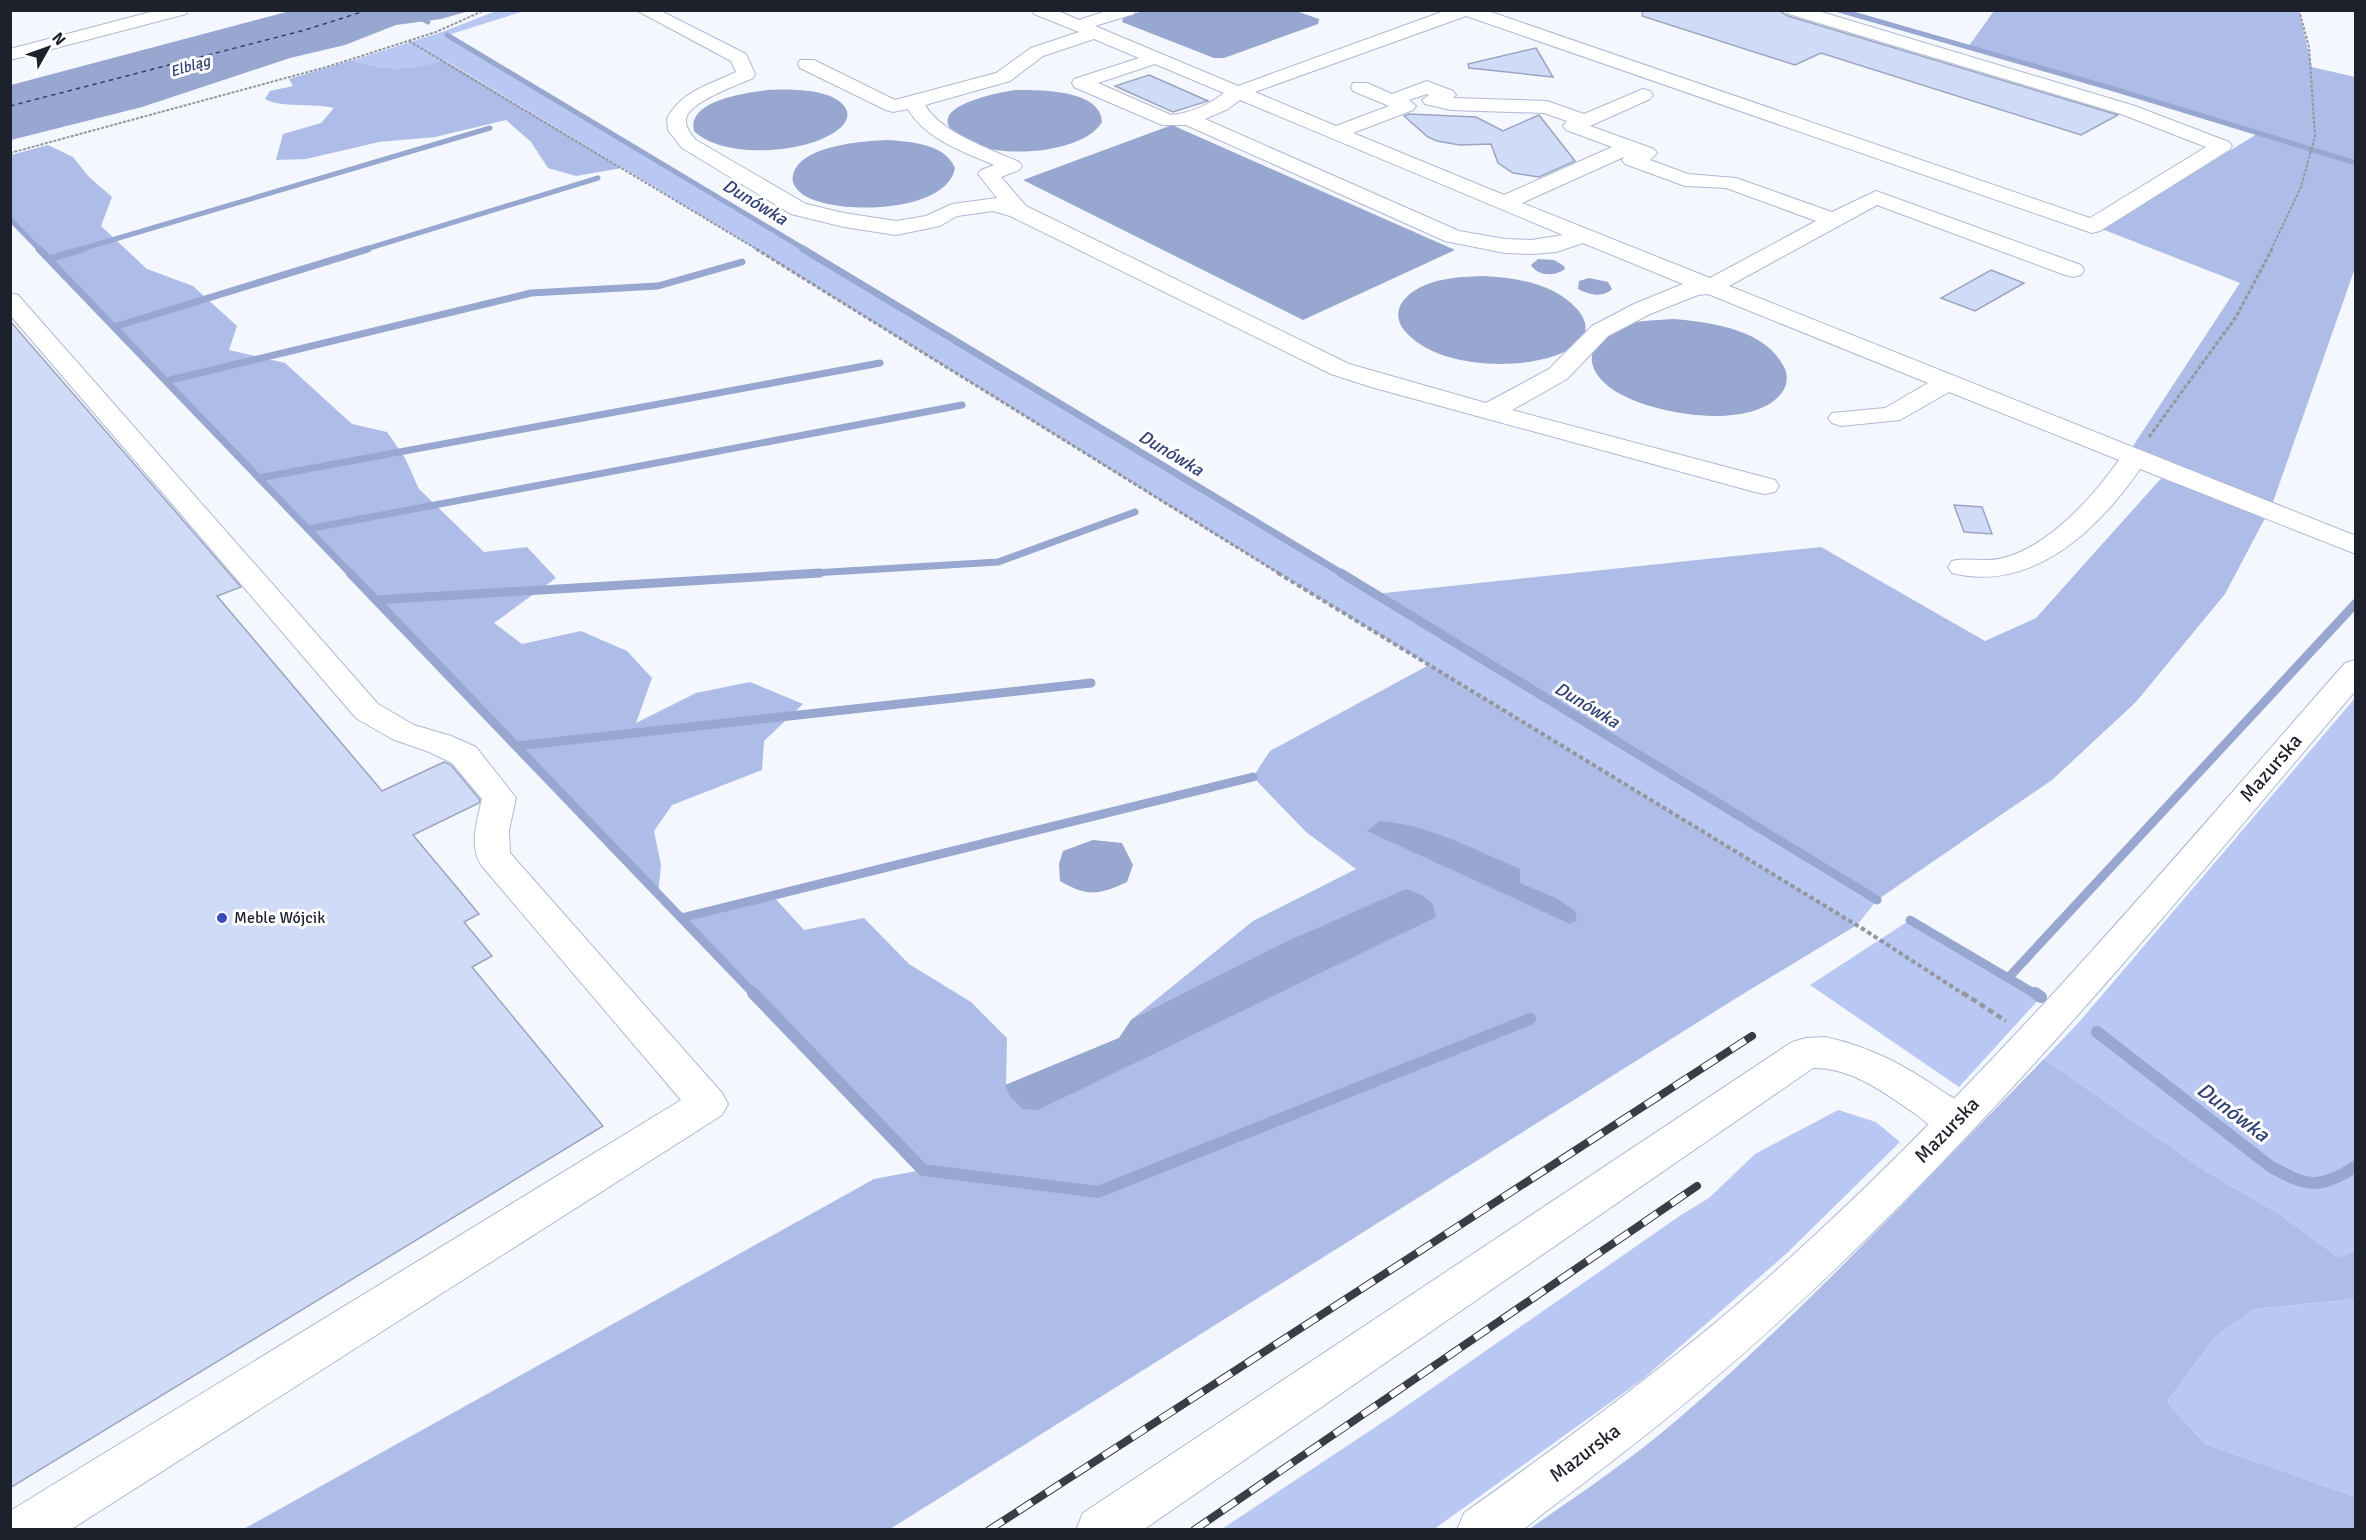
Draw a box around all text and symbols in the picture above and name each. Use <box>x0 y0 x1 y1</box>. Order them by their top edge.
north arrow <box>18 18 78 78</box>
text: N <box>47 28 70 50</box>
water label: Elbląg <box>168 51 213 81</box>
water label: Dunówka <box>719 174 792 230</box>
water label: Dunówka <box>1135 425 1208 481</box>
water label: Dunówka <box>1551 677 1624 733</box>
street label: Mazurska <box>2235 729 2307 807</box>
place label: Meble Wójcik <box>234 908 325 928</box>
marker: Meble Wójcik <box>215 911 229 925</box>
water label: Dunówka <box>2192 1076 2275 1148</box>
street label: Mazurska <box>1909 1092 1985 1168</box>
street label: Mazurska <box>1545 1418 1625 1488</box>

